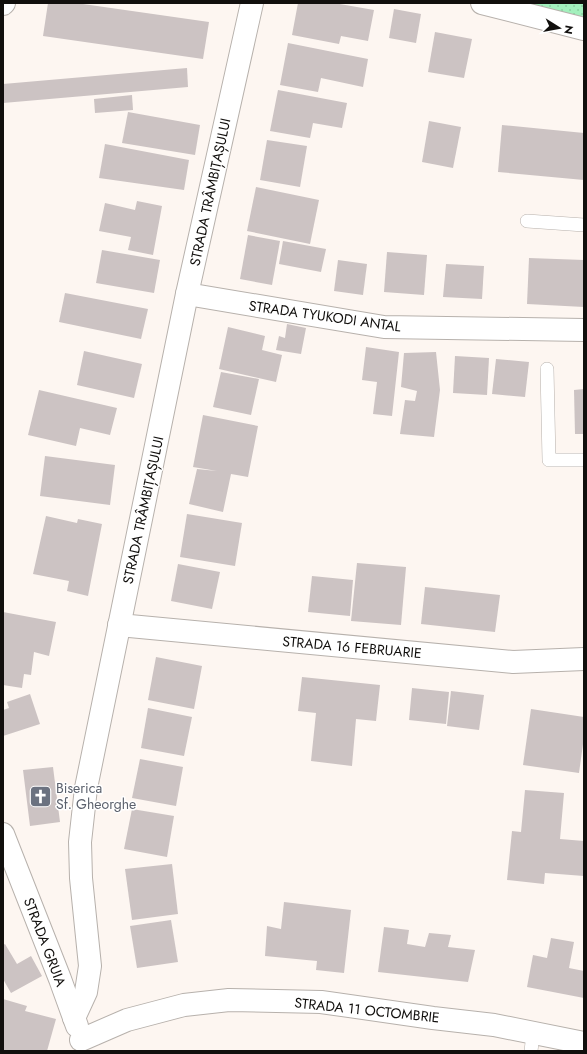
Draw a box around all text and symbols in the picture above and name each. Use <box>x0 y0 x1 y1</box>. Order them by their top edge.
north arrow <box>539 8 579 48</box>
text: N <box>560 24 578 36</box>
street label: STRADA TRÂMBIȚAȘULUI <box>185 116 236 268</box>
street label: STRADA TYUKODI ANTAL <box>248 295 403 337</box>
street label: STRADA TRÂMBIȚAȘULUI <box>118 434 169 586</box>
street label: STRADA 16 FEBRUARIE <box>282 631 422 663</box>
place label: Biserica Sf. Gheorghe <box>56 778 136 814</box>
church icon: Biserica Sf. Gheorghe <box>28 783 54 809</box>
street label: STRADA GRUIA <box>19 895 71 990</box>
street label: STRADA 11 OCTOMBRIE <box>293 992 441 1028</box>

